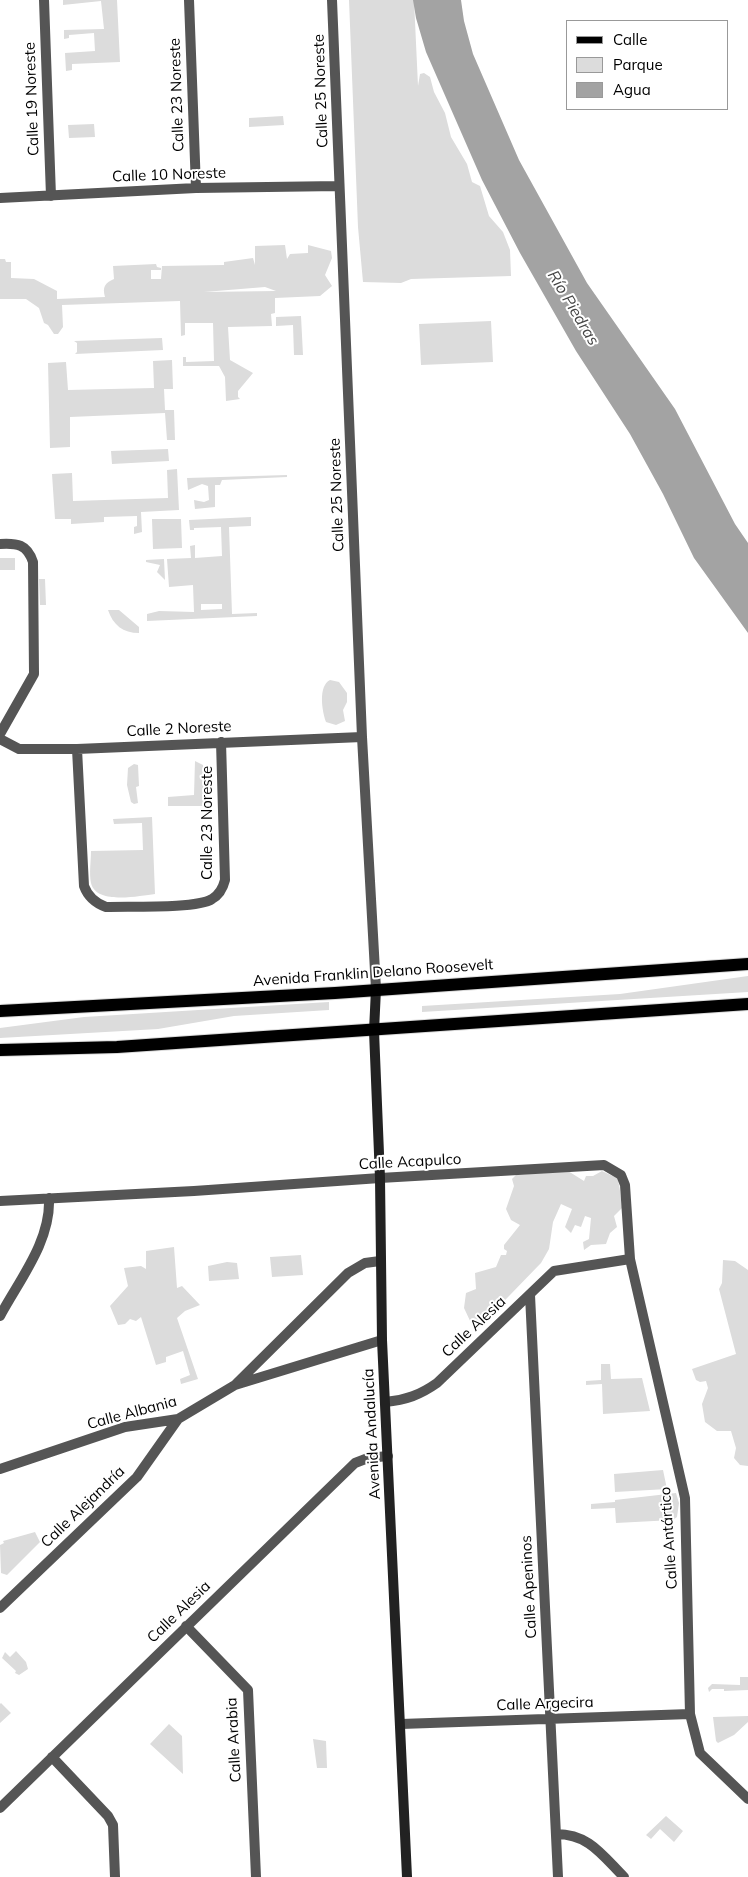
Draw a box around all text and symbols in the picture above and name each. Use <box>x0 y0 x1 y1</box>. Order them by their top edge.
legend <box>566 20 728 110</box>
text: Calle <box>613 30 647 49</box>
street label: Calle 25 Noreste <box>310 34 332 148</box>
street label: Calle 23 Noreste <box>166 38 188 152</box>
street label: Calle 19 Noreste <box>21 42 43 156</box>
text: Parque <box>613 55 663 74</box>
text: Agua <box>613 80 651 99</box>
street label: Calle 10 Noreste <box>112 164 226 186</box>
water label: Río Piedras <box>543 267 603 349</box>
street label: Calle 25 Noreste <box>326 438 348 552</box>
street label: Calle 2 Noreste <box>126 717 232 741</box>
street label: Calle 23 Noreste <box>198 766 216 880</box>
street label: Avenida Franklin Delano Roosevelt <box>252 956 494 990</box>
street label: Calle Acapulco <box>358 1150 462 1174</box>
street label: Calle Alesia <box>438 1293 510 1361</box>
street label: Avenida Andalucía <box>360 1368 384 1500</box>
street label: Calle Albania <box>85 1392 179 1434</box>
street label: Calle Alejandría <box>37 1463 129 1551</box>
street label: Calle Antártico <box>656 1486 682 1590</box>
street label: Calle Apeninos <box>517 1535 541 1639</box>
street label: Calle Alesia <box>144 1577 214 1647</box>
street label: Calle Argecira <box>496 1693 594 1715</box>
street label: Calle Arabia <box>223 1697 245 1783</box>

